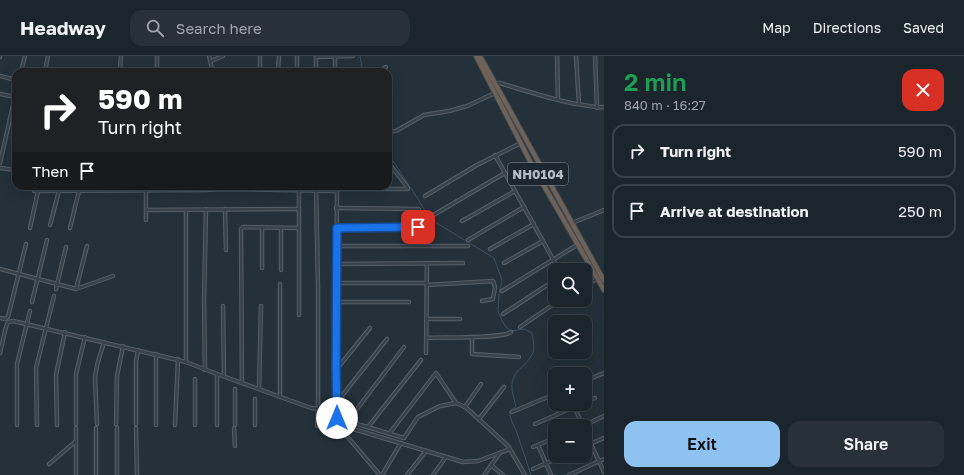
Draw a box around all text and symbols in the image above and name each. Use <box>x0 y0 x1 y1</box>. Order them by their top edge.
search box <box>130 10 410 46</box>
text: Headway <box>20 16 106 39</box>
icon: search <box>144 17 166 39</box>
text: Search here <box>176 19 262 37</box>
text: Map <box>762 19 791 36</box>
text: Directions <box>813 19 881 36</box>
text: Saved <box>903 19 944 36</box>
text: 2 min <box>624 67 686 96</box>
button: close <box>902 69 944 111</box>
text: 590 m <box>98 82 183 115</box>
icon: right <box>32 84 84 136</box>
text: 840 m · 16:27 <box>624 97 706 113</box>
text: Turn right <box>98 116 182 138</box>
icon: right <box>626 140 648 162</box>
text: Turn right <box>660 142 731 160</box>
text: 590 m <box>898 142 942 160</box>
icon: arrive <box>76 160 98 182</box>
text: Then <box>32 162 68 180</box>
road number: NH0104 <box>508 163 568 185</box>
icon: arrive <box>626 200 648 222</box>
text: Arrive at destination <box>660 202 809 220</box>
text: 250 m <box>898 202 942 220</box>
pin <box>401 210 435 244</box>
icon: arrive <box>407 216 429 238</box>
map controls <box>548 263 592 463</box>
button: search <box>548 263 592 307</box>
button: layers <box>548 315 592 359</box>
button: + <box>548 367 592 411</box>
position arrow <box>316 397 358 439</box>
button: − <box>548 419 592 463</box>
button: Exit <box>624 421 780 467</box>
button: Share <box>788 421 944 467</box>

